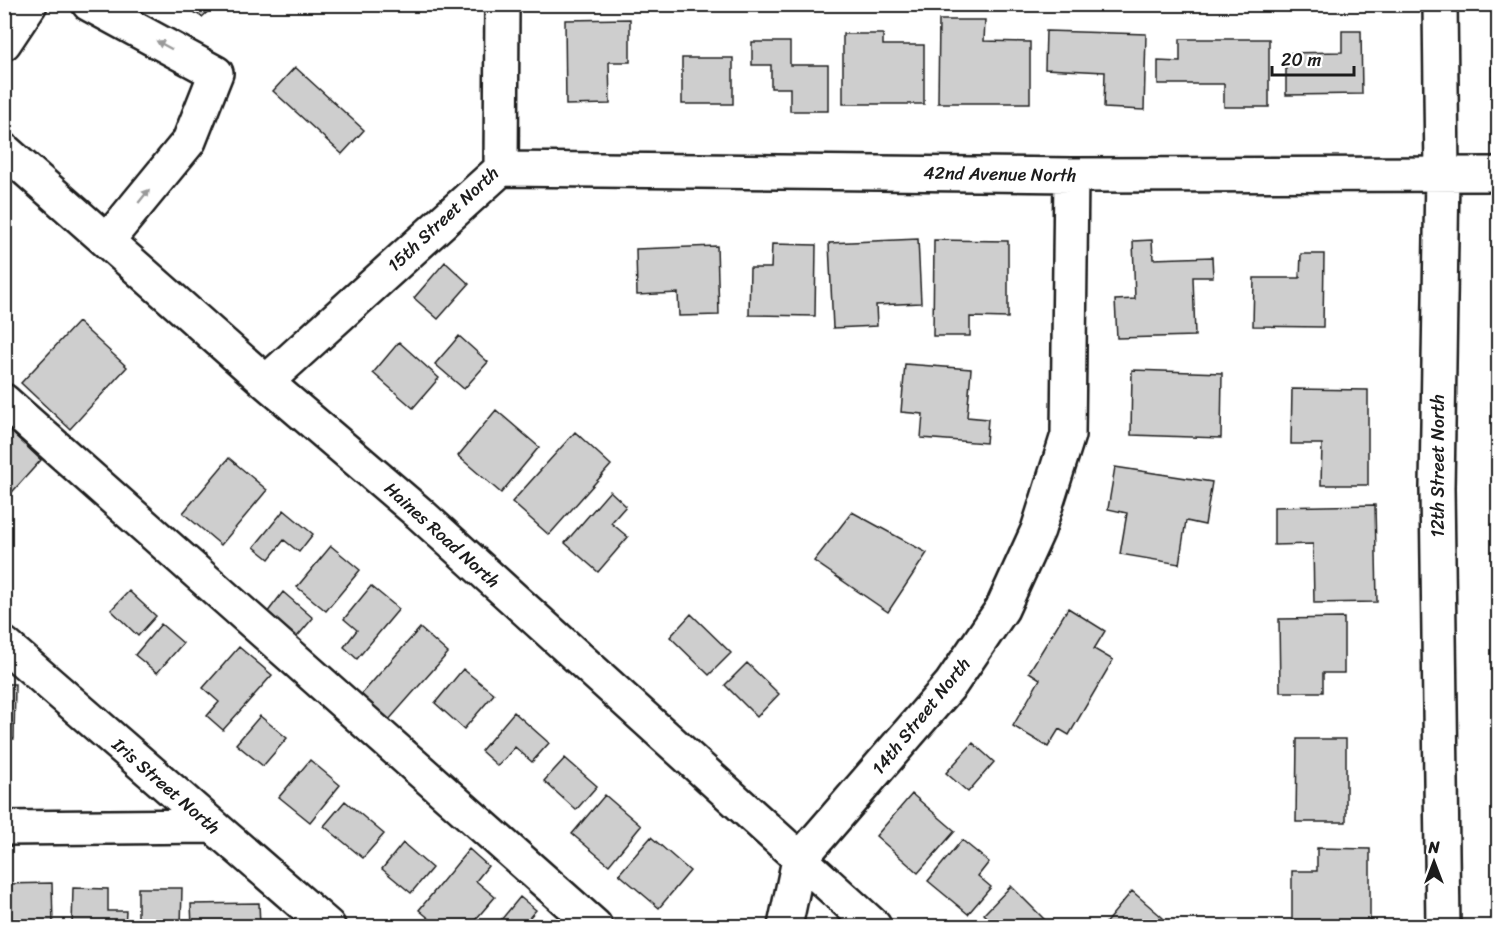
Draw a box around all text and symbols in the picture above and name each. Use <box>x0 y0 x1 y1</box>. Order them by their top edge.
scale bar <box>1272 39 1354 77</box>
one-way arrow <box>155 40 172 50</box>
text: 20 m <box>1281 44 1321 76</box>
street label: 42nd Avenue North <box>923 157 1077 191</box>
street label: 15th Street North <box>380 158 506 280</box>
one-way arrow <box>137 188 150 203</box>
street label: 12th Street North <box>1422 394 1454 538</box>
street label: Haines Road North <box>376 474 508 596</box>
street label: 14th Street North <box>863 650 979 782</box>
street label: Iris Street North <box>104 729 227 842</box>
north arrow <box>1404 832 1464 892</box>
text: N <box>1427 833 1440 862</box>

